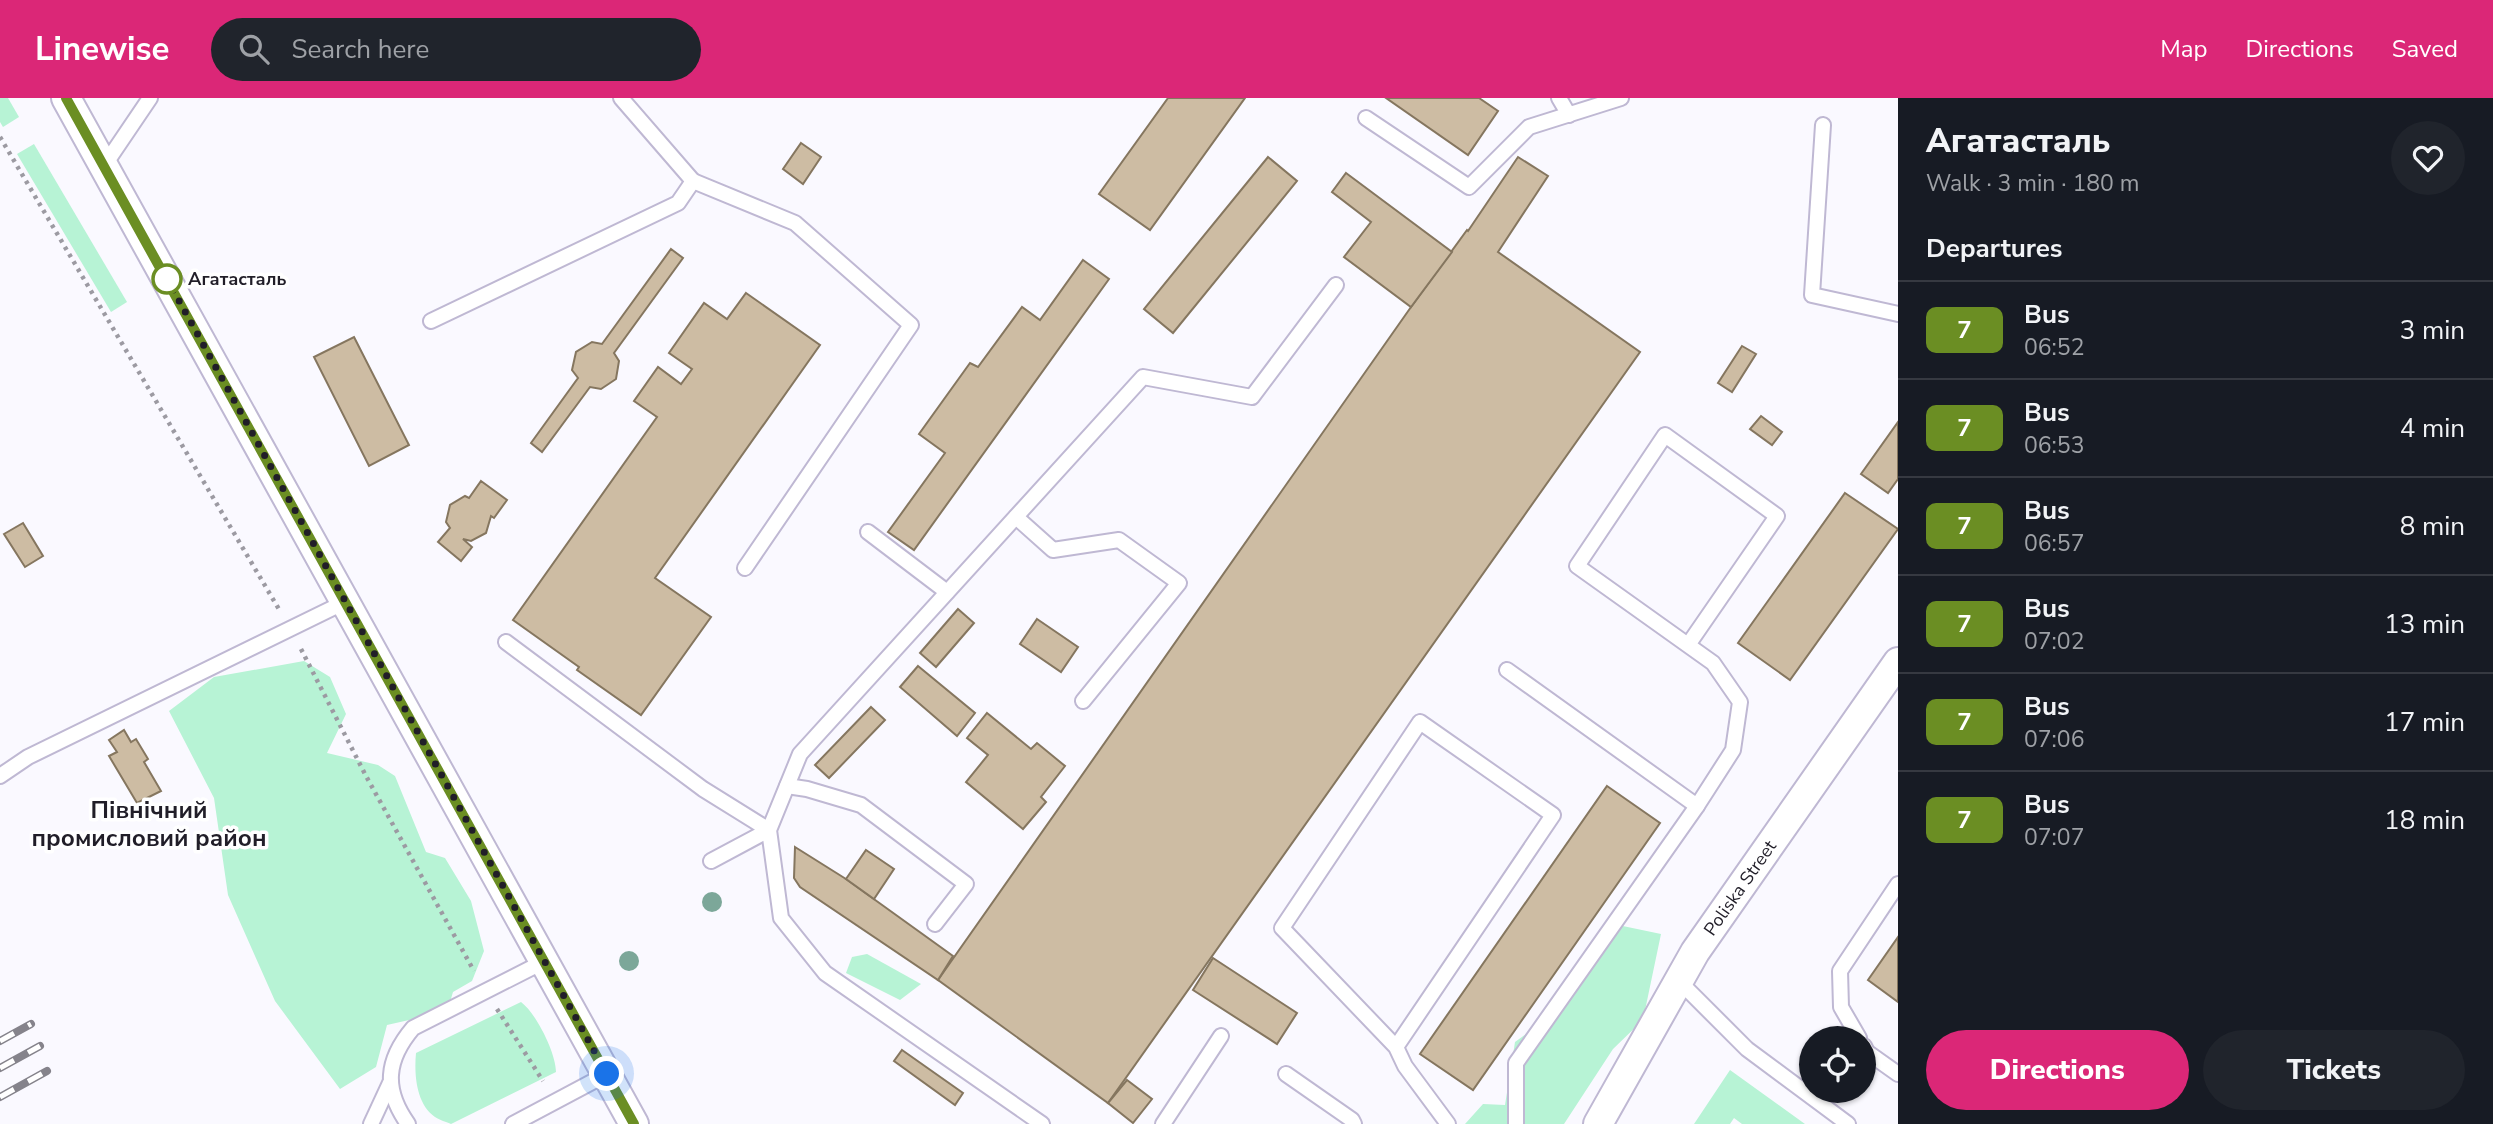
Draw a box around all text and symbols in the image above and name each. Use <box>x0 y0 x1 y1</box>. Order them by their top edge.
search box <box>211 18 701 81</box>
text: Linewise <box>35 27 169 72</box>
icon: search <box>235 30 273 68</box>
text: Search here <box>291 32 429 67</box>
text: Map <box>2160 33 2207 65</box>
text: Directions <box>2245 33 2354 65</box>
text: Saved <box>2392 33 2458 65</box>
text: Агатасталь <box>1926 119 2110 164</box>
button: heart <box>2391 121 2465 195</box>
text: Walk · 3 min · 180 m <box>1926 168 2139 199</box>
text: Departures <box>1926 231 2062 266</box>
marker: Агатасталь <box>152 264 182 294</box>
place label: Агатасталь <box>188 267 286 291</box>
text: Bus <box>2024 297 2070 332</box>
text: 3 min <box>2400 313 2465 348</box>
text: 7 <box>1957 314 1972 346</box>
text: 06:52 <box>2024 332 2084 363</box>
text: Bus <box>2024 395 2070 430</box>
text: 4 min <box>2400 411 2465 446</box>
text: 7 <box>1957 412 1972 444</box>
text: 06:53 <box>2024 430 2084 461</box>
text: Bus <box>2024 493 2070 528</box>
text: 8 min <box>2400 509 2465 544</box>
text: 7 <box>1957 510 1972 542</box>
text: 06:57 <box>2024 528 2084 559</box>
text: Bus <box>2024 591 2070 626</box>
text: 13 min <box>2384 607 2465 642</box>
text: 7 <box>1957 608 1972 640</box>
text: 07:02 <box>2024 626 2084 657</box>
text: Bus <box>2024 689 2070 724</box>
text: 17 min <box>2384 705 2465 740</box>
text: 7 <box>1957 706 1972 738</box>
text: 07:06 <box>2024 724 2084 755</box>
text: Bus <box>2024 787 2070 822</box>
district label: Північний промисловий район <box>31 794 267 854</box>
text: 18 min <box>2384 803 2465 838</box>
text: 7 <box>1957 804 1972 836</box>
text: 07:07 <box>2024 822 2084 853</box>
street label: Poliska Street <box>1698 835 1782 940</box>
map controls <box>1799 1026 1876 1103</box>
button: locate <box>1799 1026 1876 1103</box>
button: Directions <box>1926 1030 2189 1110</box>
button: Tickets <box>2203 1030 2465 1110</box>
your location <box>589 1056 624 1091</box>

